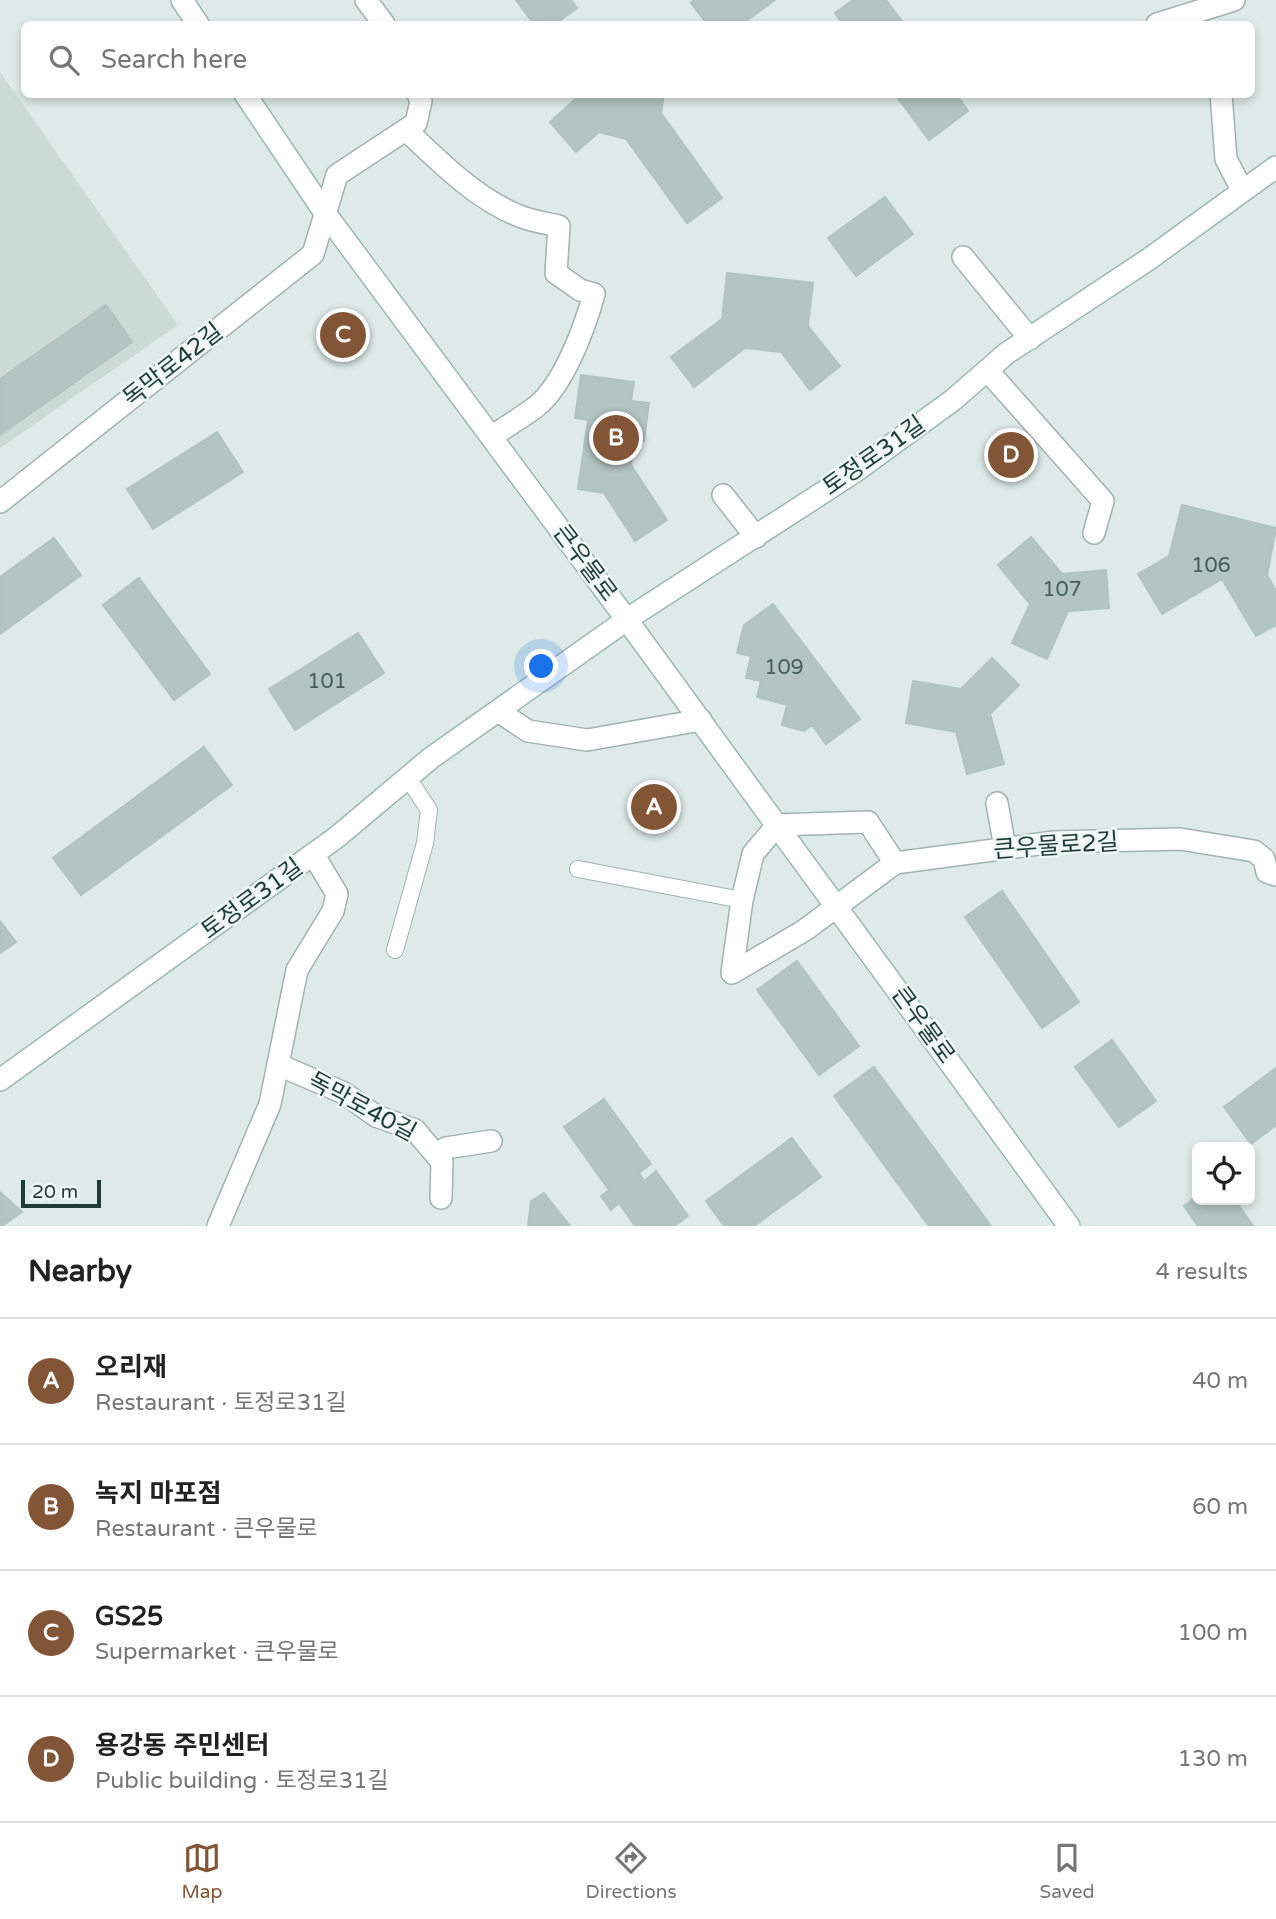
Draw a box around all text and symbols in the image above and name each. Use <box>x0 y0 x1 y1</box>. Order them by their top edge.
search box <box>21 21 1255 98</box>
icon: search <box>45 41 83 79</box>
text: Search here <box>101 44 247 75</box>
pin: C <box>320 309 366 361</box>
street label: 독막로42길 <box>117 317 229 413</box>
street label: 토정로31길 <box>817 410 931 502</box>
pin: B <box>593 412 639 464</box>
pin: D <box>988 429 1034 481</box>
street label: 큰우물로 <box>547 519 623 607</box>
house number: 106 <box>1191 553 1231 578</box>
house number: 107 <box>1042 577 1082 602</box>
your location <box>524 649 558 683</box>
house number: 109 <box>764 655 804 680</box>
house number: 101 <box>307 669 347 694</box>
pin: A <box>631 781 677 833</box>
street label: 큰우물로2길 <box>992 827 1120 865</box>
street label: 토정로31길 <box>196 852 308 946</box>
street label: 큰우물로 <box>885 981 961 1069</box>
street label: 독막로40길 <box>303 1066 421 1148</box>
map controls <box>1192 1142 1255 1205</box>
button: locate <box>1192 1142 1255 1205</box>
scale bar <box>21 1177 102 1209</box>
text: 20 m <box>32 1181 78 1203</box>
text: Nearby <box>28 1253 132 1290</box>
text: 4 results <box>1155 1258 1248 1286</box>
text: 오리재 <box>95 1352 167 1383</box>
text: A <box>42 1367 60 1395</box>
text: 40 m <box>1192 1367 1248 1395</box>
text: Restaurant · 토정로31길 <box>95 1389 347 1417</box>
text: 녹지 마포점 <box>95 1478 221 1509</box>
text: B <box>43 1493 59 1521</box>
text: 60 m <box>1192 1493 1248 1521</box>
text: Restaurant · 큰우물로 <box>95 1515 318 1543</box>
text: GS25 <box>95 1601 163 1632</box>
text: C <box>43 1619 59 1647</box>
text: 100 m <box>1178 1619 1248 1647</box>
text: Supermarket · 큰우물로 <box>95 1638 339 1666</box>
text: 용강동 주민센터 <box>95 1730 269 1761</box>
text: D <box>42 1745 60 1773</box>
text: 130 m <box>1178 1745 1248 1773</box>
text: Public building · 토정로31길 <box>95 1767 389 1795</box>
tab: Map <box>182 1839 223 1903</box>
tab: Directions <box>586 1839 677 1903</box>
tab: Saved <box>1040 1839 1094 1903</box>

